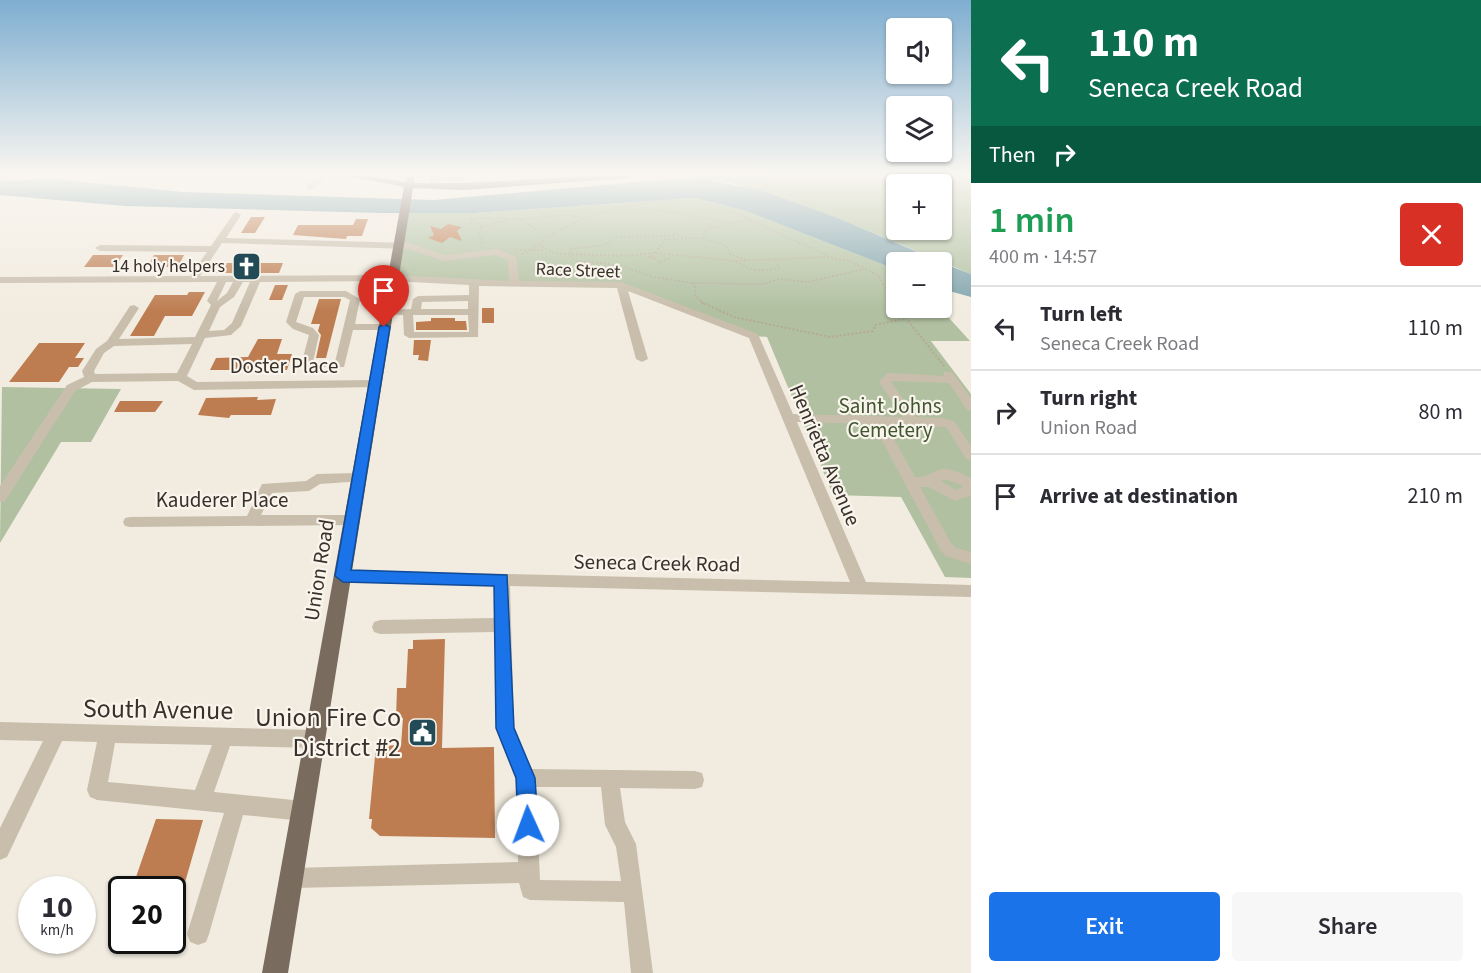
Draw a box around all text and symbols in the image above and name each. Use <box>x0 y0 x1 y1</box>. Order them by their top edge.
text: 110 m <box>1088 13 1199 73</box>
map controls <box>886 18 952 318</box>
button: sound <box>886 18 952 84</box>
icon: left <box>989 24 1067 102</box>
text: Seneca Creek Road <box>1088 69 1303 108</box>
button: layers <box>886 96 952 162</box>
icon: right <box>1048 138 1081 171</box>
text: Then <box>989 139 1036 171</box>
button: + <box>886 174 952 240</box>
text: 1 min <box>989 195 1075 246</box>
button: close <box>1400 203 1463 266</box>
text: 400 m · 14:57 <box>989 243 1097 271</box>
church icon: 14 holy helpers <box>230 250 262 282</box>
button: − <box>886 252 952 318</box>
place label: 14 holy helpers <box>111 254 225 279</box>
street label: Race Street <box>535 257 621 284</box>
pin <box>358 265 409 327</box>
icon: arrive <box>367 274 400 307</box>
text: Turn left <box>1040 298 1122 330</box>
icon: left <box>989 312 1022 345</box>
text: 110 m <box>1408 312 1463 344</box>
text: Seneca Creek Road <box>1040 330 1199 358</box>
street label: Doster Place <box>230 351 338 381</box>
street label: Henrietta Avenue <box>782 380 868 530</box>
text: Turn right <box>1040 382 1137 414</box>
park label: Saint Johns Cemetery <box>839 391 942 445</box>
icon: right <box>989 396 1022 429</box>
text: 80 m <box>1418 396 1463 428</box>
text: Union Road <box>1040 414 1137 442</box>
icon: arrive <box>989 480 1022 513</box>
text: Arrive at destination <box>1040 480 1238 512</box>
text: 210 m <box>1408 480 1463 512</box>
street label: Kauderer Place <box>156 485 288 515</box>
street label: Union Road <box>296 517 342 623</box>
street label: Seneca Creek Road <box>573 547 741 579</box>
street label: South Avenue <box>82 690 233 729</box>
place label: Union Fire Co District #2 <box>255 699 401 766</box>
public building icon: Union Fire Co District #2 <box>406 716 438 748</box>
position arrow <box>496 793 560 857</box>
speed limit sign: 20 <box>108 876 186 954</box>
text: 10 <box>41 886 73 929</box>
button: Exit <box>989 892 1220 961</box>
button: Share <box>1232 892 1463 961</box>
text: km/h <box>40 920 74 941</box>

